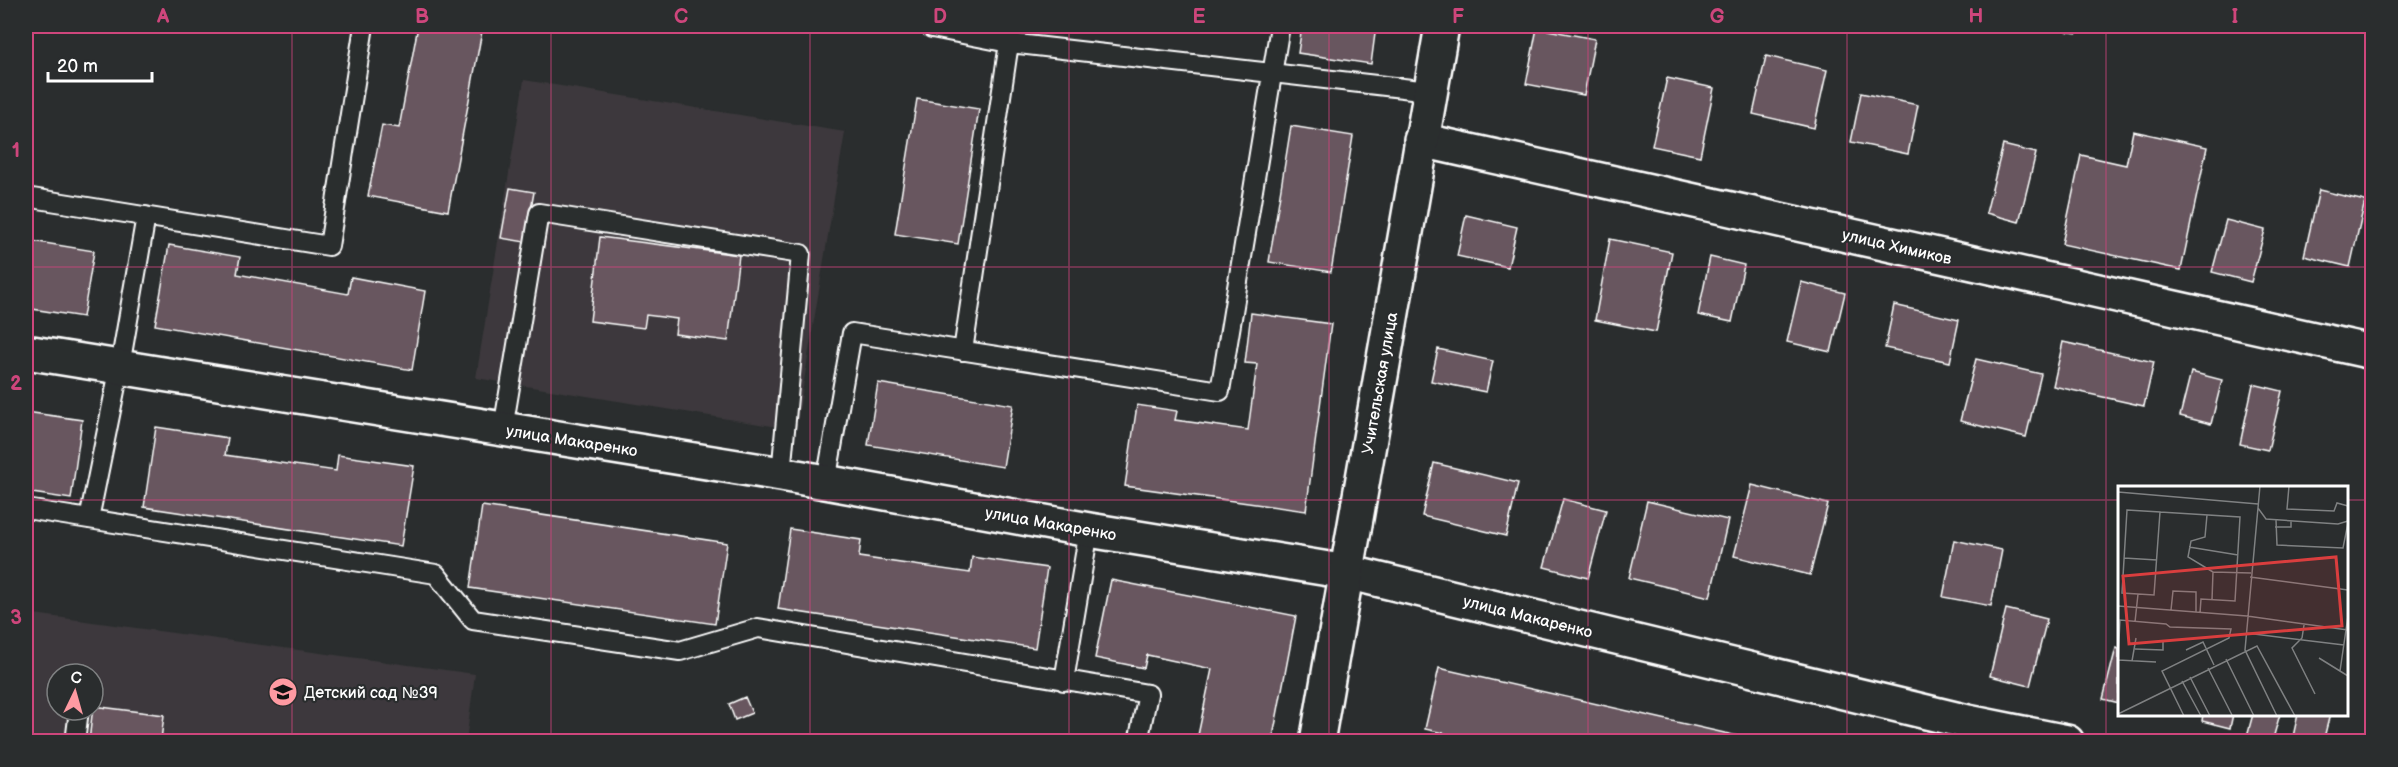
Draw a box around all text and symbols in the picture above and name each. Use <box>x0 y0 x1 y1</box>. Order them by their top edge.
text: A <box>156 5 170 29</box>
text: B <box>415 5 429 29</box>
text: C <box>674 5 688 29</box>
text: D <box>933 5 947 29</box>
text: E <box>1193 5 1206 29</box>
text: F <box>1452 5 1464 29</box>
text: G <box>1710 5 1725 29</box>
text: H <box>1969 5 1983 29</box>
text: I <box>2232 5 2238 29</box>
scale bar <box>48 45 152 83</box>
text: 20 m <box>57 56 98 77</box>
text: 1 <box>12 139 20 163</box>
street label: улица Химиков <box>1840 226 1954 269</box>
street label: Учительская улица <box>1359 310 1402 456</box>
text: 2 <box>10 372 22 396</box>
street label: улица Макаренко <box>505 422 639 461</box>
inset map <box>2118 486 2347 716</box>
street label: улица Макаренко <box>984 504 1118 545</box>
street label: улица Макаренко <box>1461 592 1594 643</box>
text: 3 <box>10 606 22 630</box>
north arrow <box>45 662 105 722</box>
text: С <box>70 669 83 689</box>
school or university icon: Детский сад №39 <box>267 676 299 708</box>
place label: Детский сад №39 <box>304 684 438 703</box>

